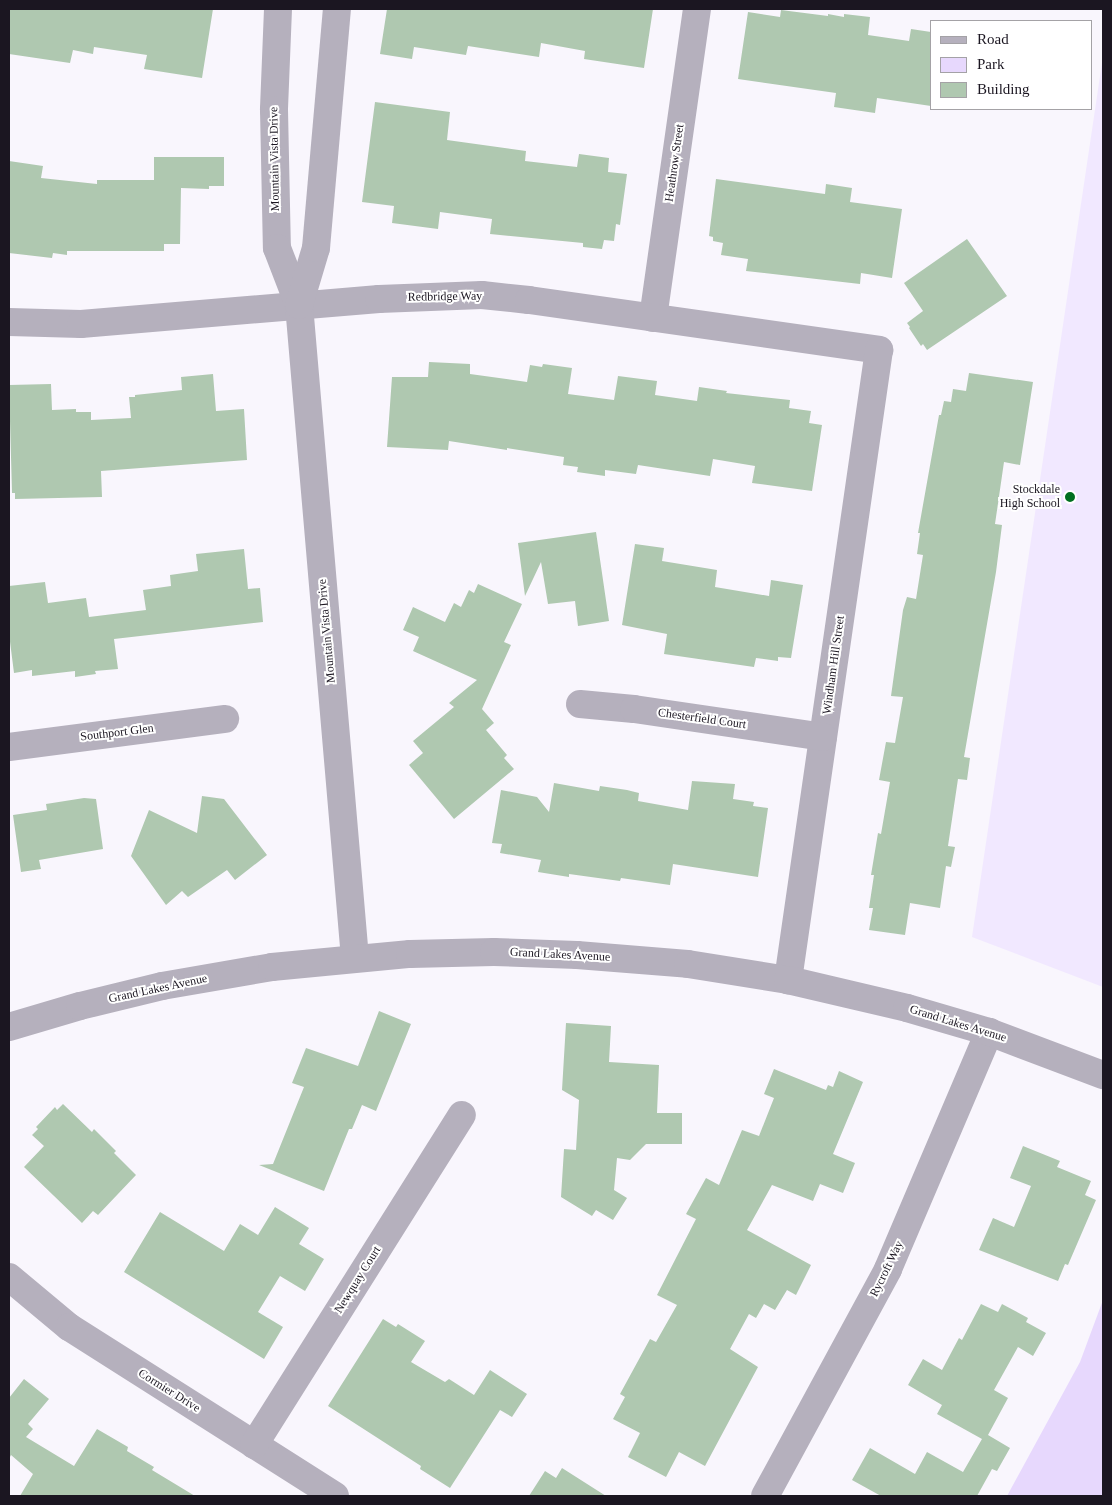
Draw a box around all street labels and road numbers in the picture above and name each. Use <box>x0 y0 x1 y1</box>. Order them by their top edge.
street label: Mountain Vista Drive <box>267 107 283 211</box>
street label: Heathrow Street <box>662 123 688 203</box>
street label: Redbridge Way <box>408 289 482 305</box>
street label: Mountain Vista Drive <box>315 578 339 684</box>
street label: Windham Hill Street <box>820 615 848 715</box>
street label: Chesterfield Court <box>657 706 747 732</box>
street label: Southport Glen <box>80 721 154 745</box>
street label: Grand Lakes Avenue <box>509 945 611 965</box>
street label: Grand Lakes Avenue <box>107 971 209 1007</box>
street label: Grand Lakes Avenue <box>908 1002 1008 1046</box>
street label: Rycroft Way <box>867 1238 907 1300</box>
street label: Newquay Court <box>332 1244 384 1316</box>
street label: Cormier Drive <box>135 1366 203 1416</box>

